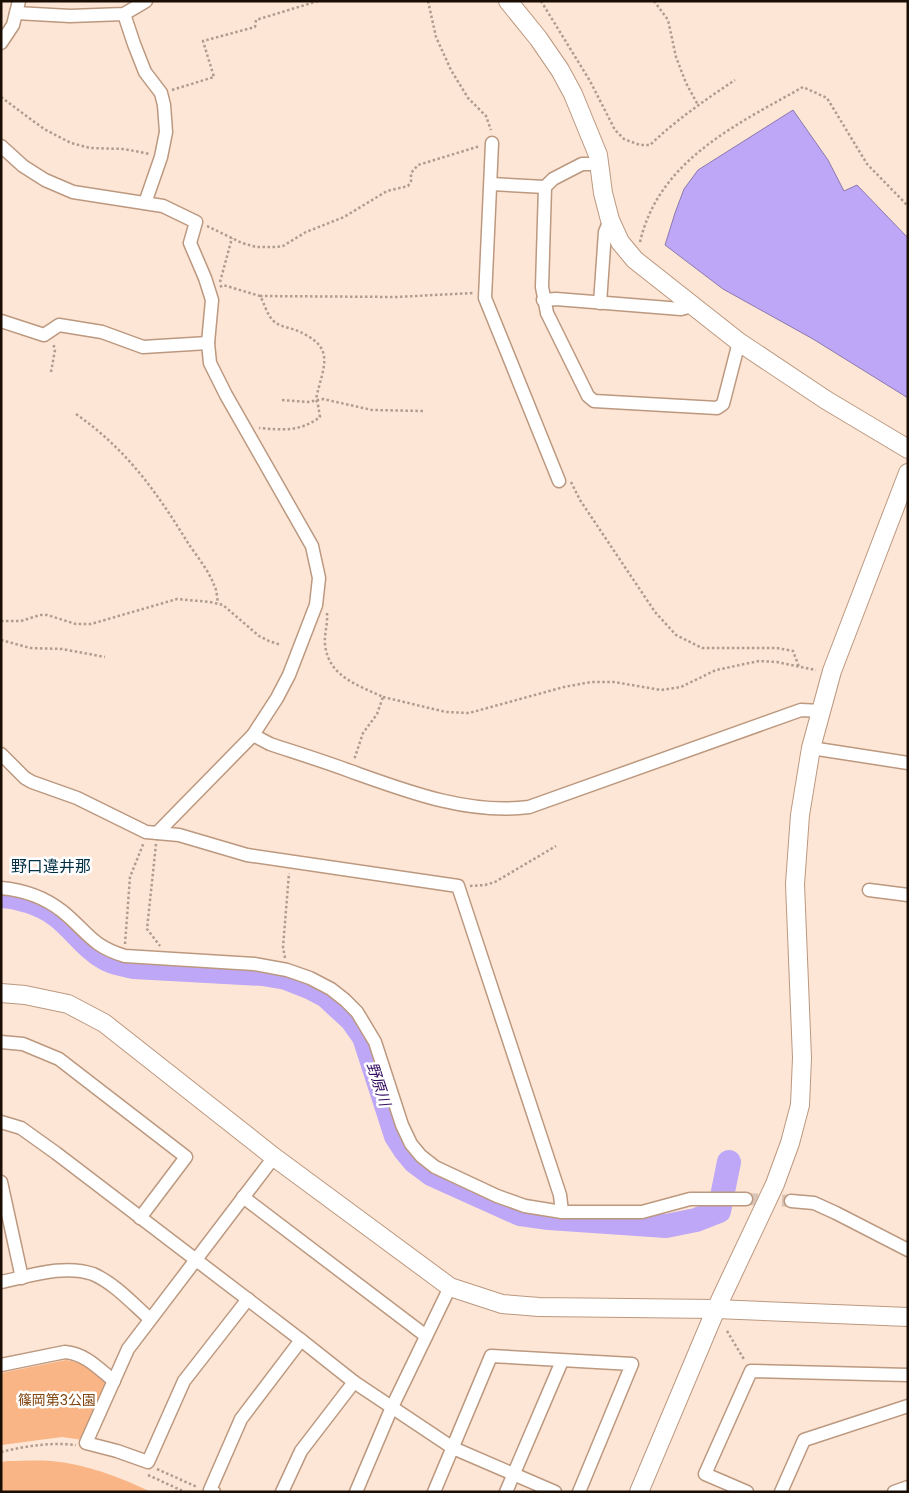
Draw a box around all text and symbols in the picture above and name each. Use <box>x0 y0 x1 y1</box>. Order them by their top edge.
district label: 野口違井那 <box>11 855 91 878</box>
water label: 野原川 <box>362 1059 397 1111</box>
park label: 篠岡第3公園 <box>18 1390 96 1410</box>

